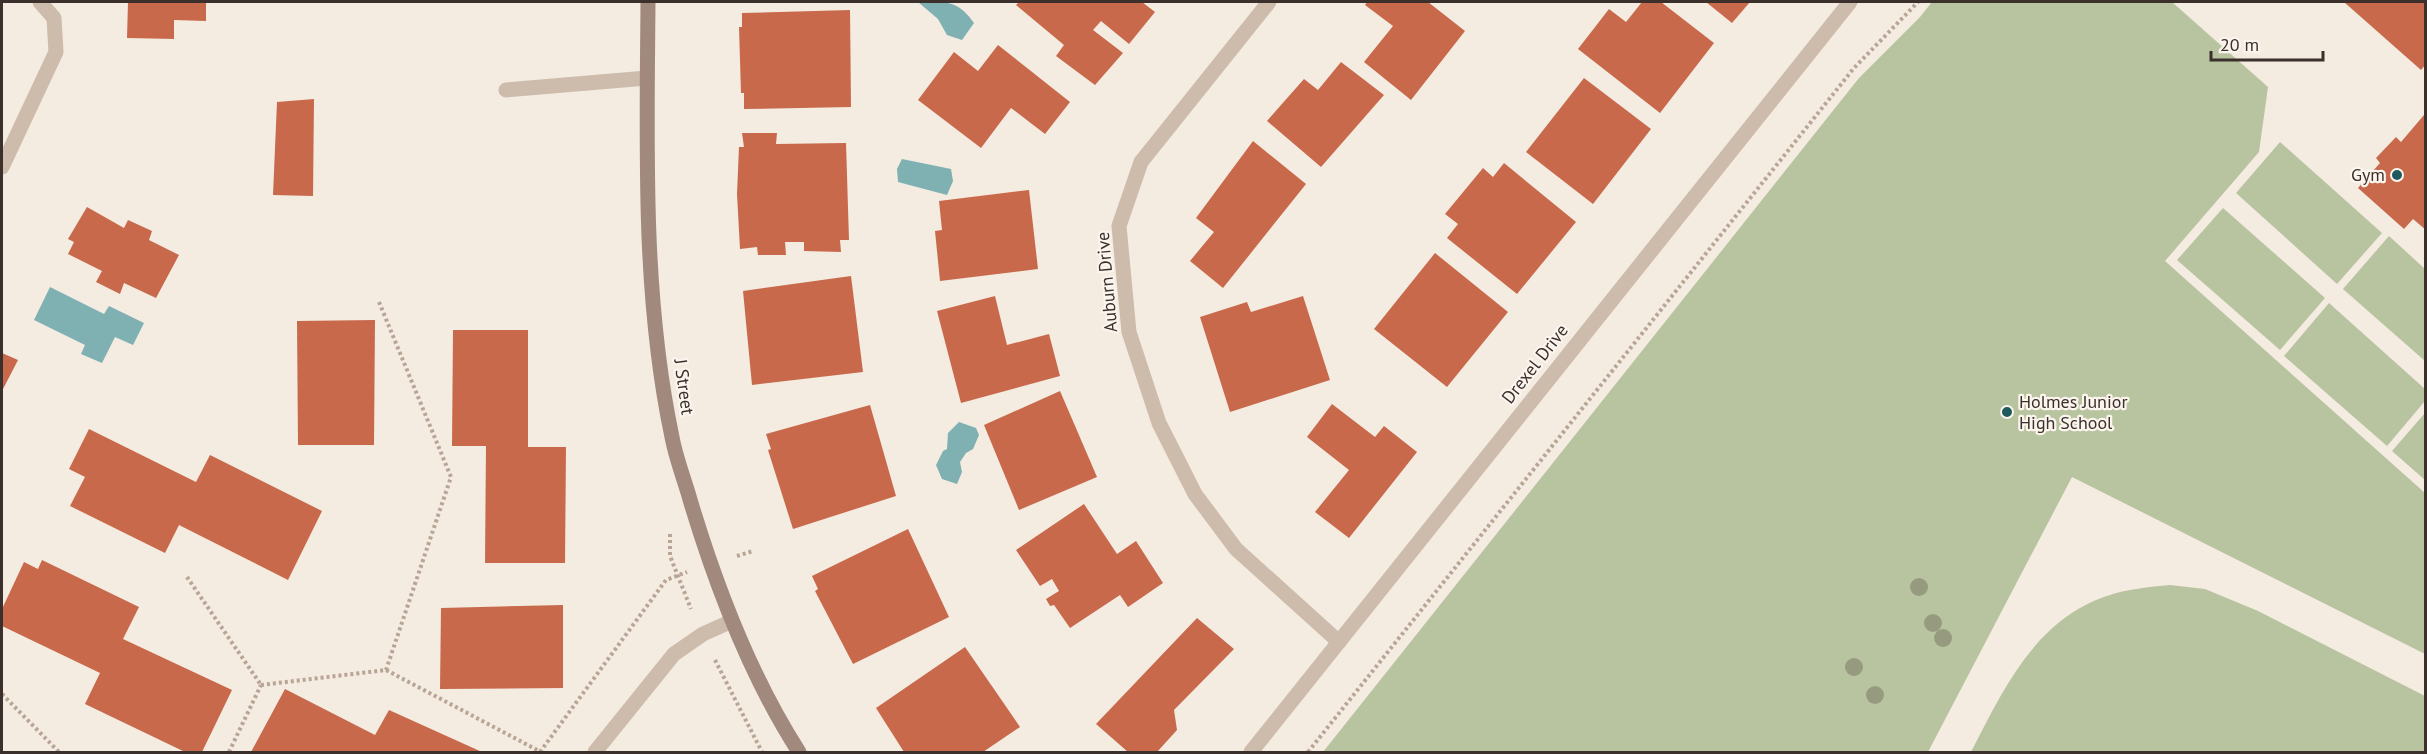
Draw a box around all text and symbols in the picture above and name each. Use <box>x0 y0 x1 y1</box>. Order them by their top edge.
scale bar <box>2211 24 2324 62</box>
text: 20 m <box>2220 33 2259 56</box>
place label: Gym <box>2351 163 2385 186</box>
marker: Gym <box>2390 168 2404 182</box>
street label: Auburn Drive <box>1091 231 1122 333</box>
street label: Drexel Drive <box>1496 319 1573 408</box>
street label: J Street <box>669 357 700 416</box>
place label: Holmes Junior High School <box>2019 390 2128 434</box>
marker: Holmes Junior High School <box>2000 405 2014 419</box>

